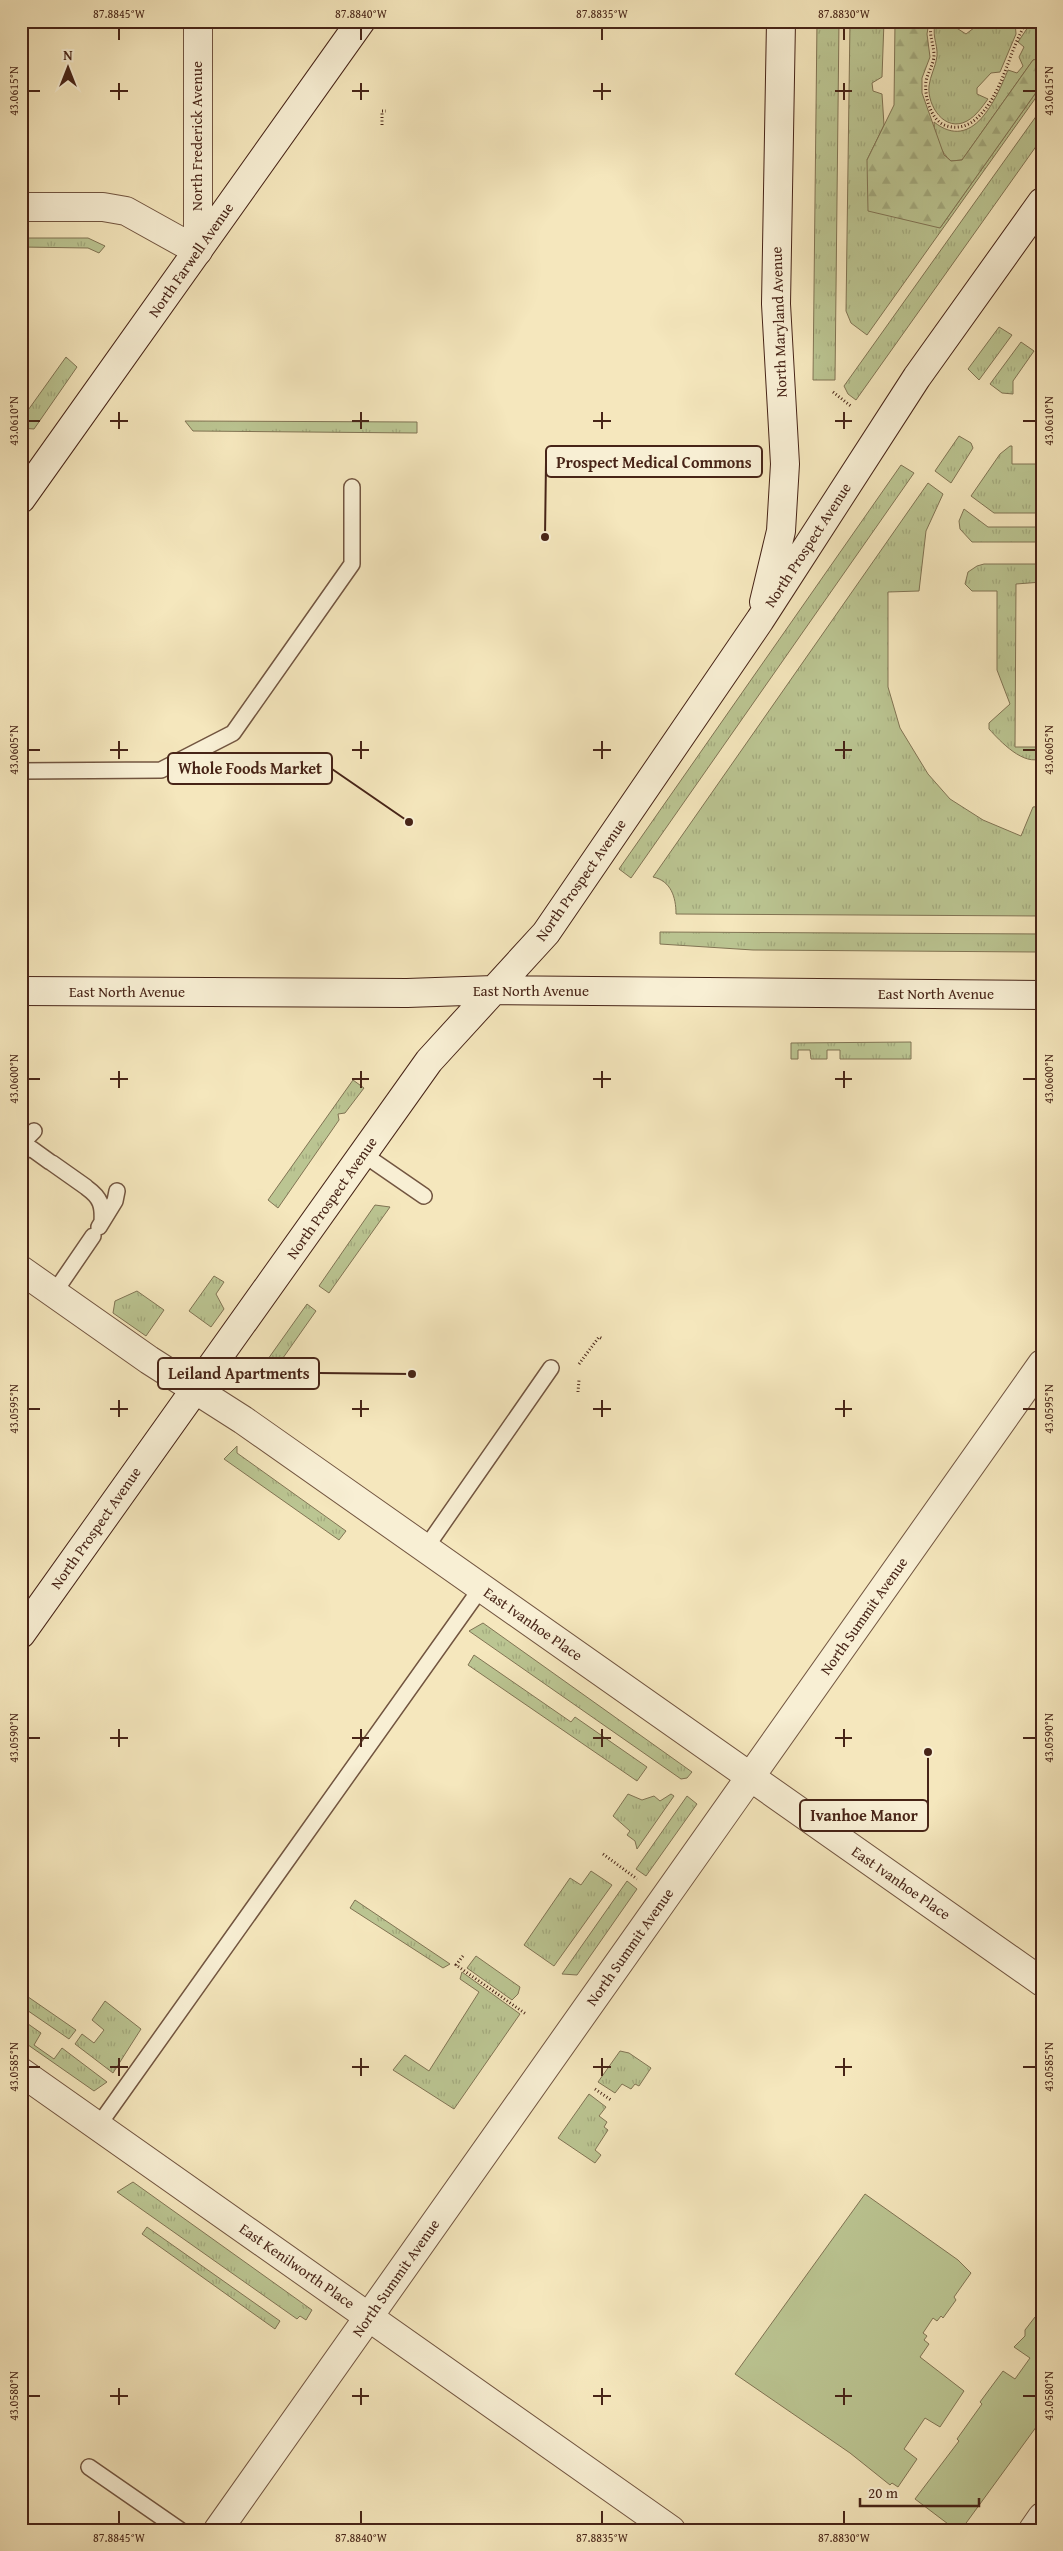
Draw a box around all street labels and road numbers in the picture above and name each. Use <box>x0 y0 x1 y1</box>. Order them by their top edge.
street label: North Frederick Avenue <box>186 61 207 211</box>
street label: North Farwell Avenue <box>143 198 238 321</box>
street label: North Maryland Avenue <box>765 246 792 398</box>
street label: North Prospect Avenue <box>759 478 856 611</box>
street label: North Prospect Avenue <box>530 814 631 945</box>
street label: East North Avenue <box>473 980 589 1001</box>
street label: East North Avenue <box>69 981 185 1002</box>
street label: East North Avenue <box>878 983 994 1004</box>
street label: North Prospect Avenue <box>281 1132 382 1263</box>
street label: North Prospect Avenue <box>45 1462 146 1593</box>
street label: North Summit Avenue <box>815 1553 912 1679</box>
street label: East Ivanhoe Place <box>480 1582 587 1665</box>
street label: East Ivanhoe Place <box>848 1841 955 1924</box>
street label: North Summit Avenue <box>581 1884 678 2010</box>
street label: North Summit Avenue <box>347 2215 444 2341</box>
street label: East Kenilworth Place <box>235 2218 359 2313</box>

